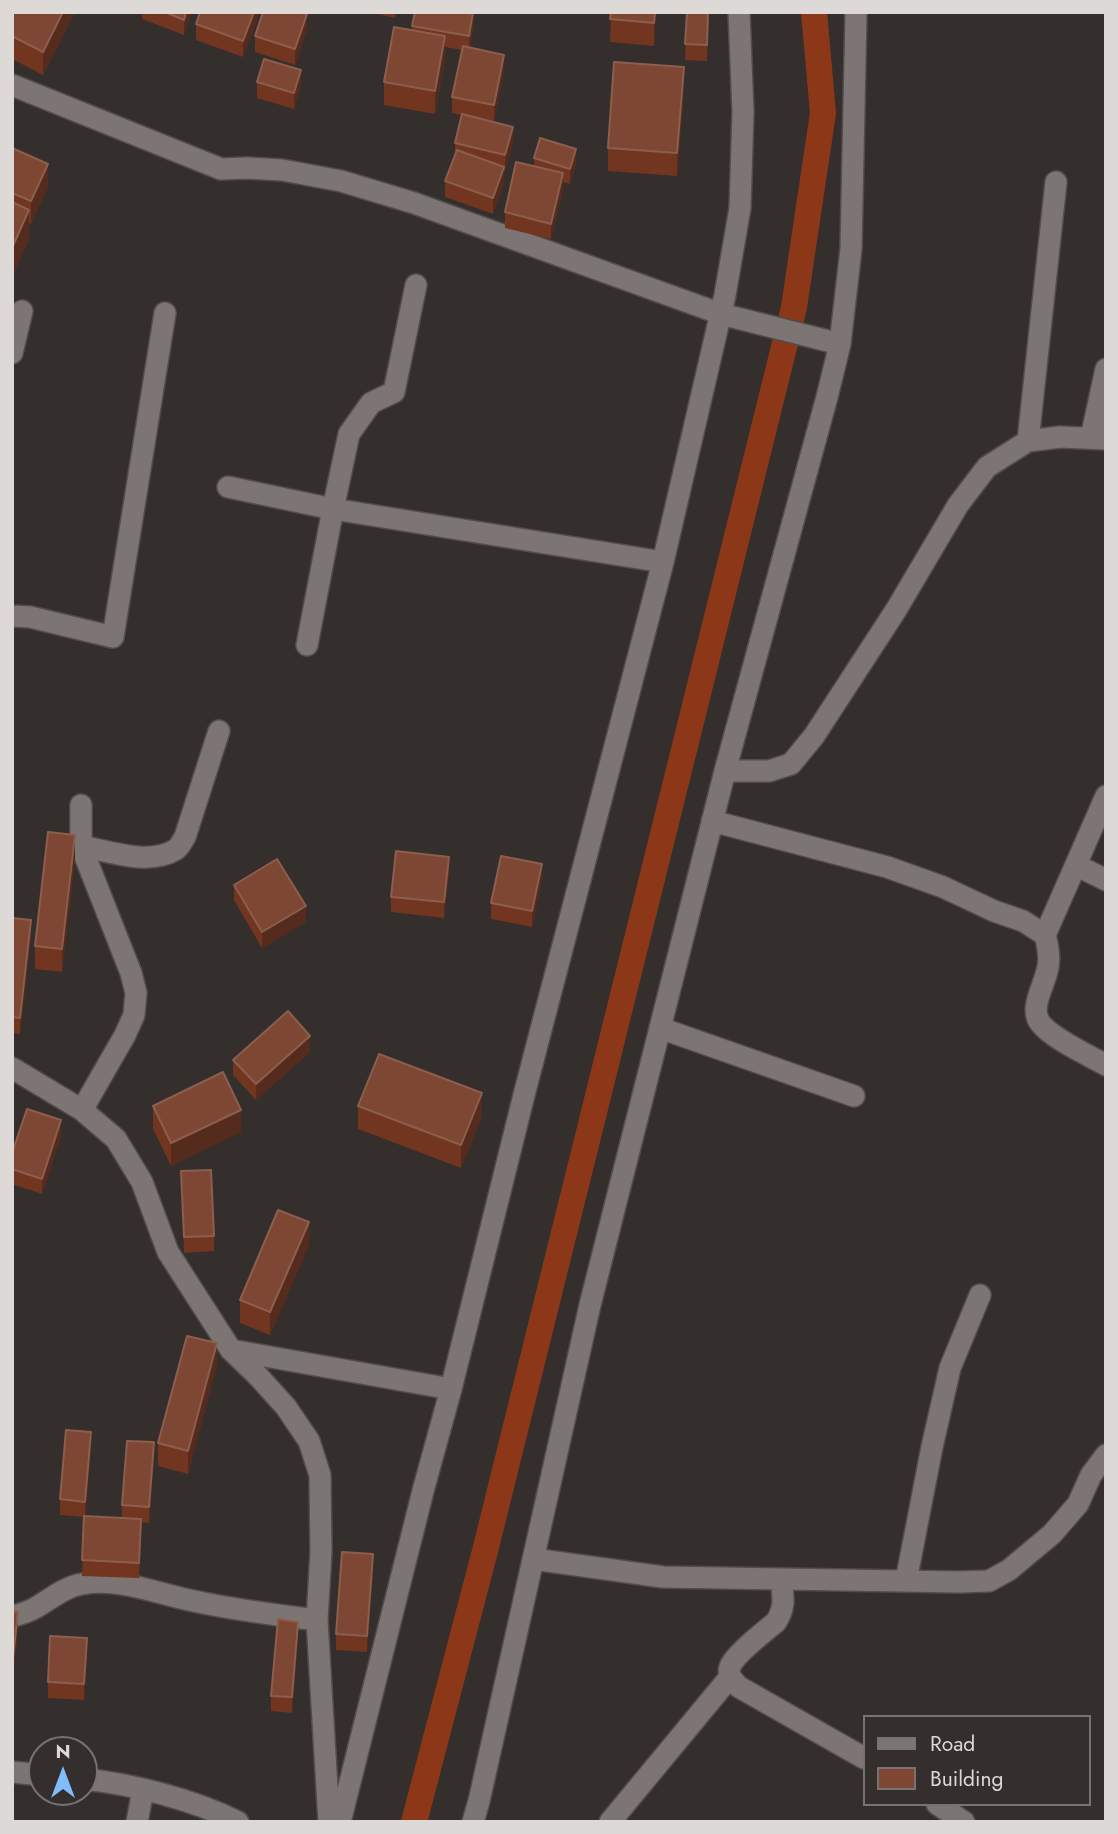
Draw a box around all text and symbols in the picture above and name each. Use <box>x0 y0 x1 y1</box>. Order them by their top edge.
legend <box>862 1715 1090 1806</box>
text: Road <box>930 1729 975 1759</box>
north arrow <box>28 1736 98 1806</box>
text: N <box>55 1738 71 1765</box>
text: Building <box>930 1764 1003 1794</box>

